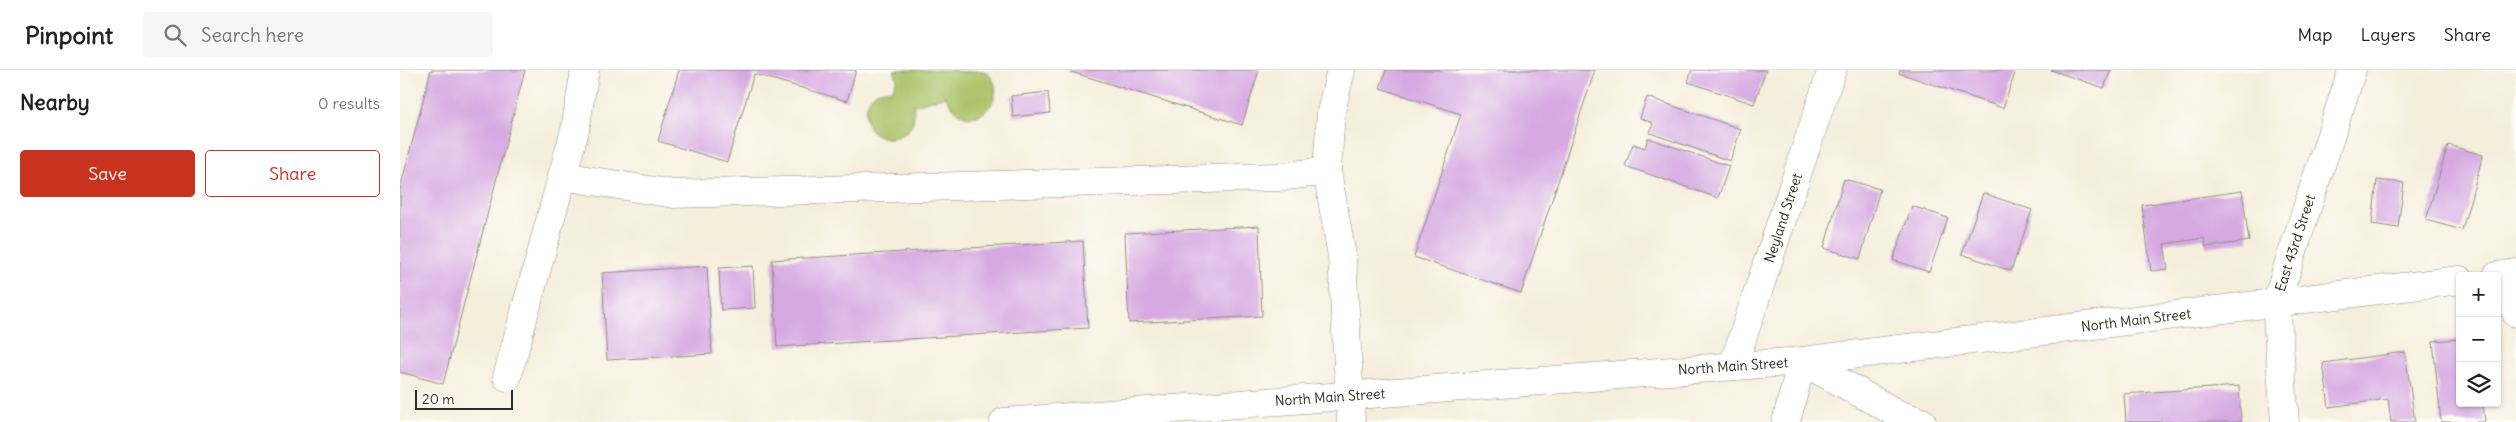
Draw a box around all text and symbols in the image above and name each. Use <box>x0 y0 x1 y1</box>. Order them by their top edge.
search box <box>143 12 493 57</box>
text: Pinpoint <box>25 20 113 50</box>
icon: search <box>161 21 189 49</box>
text: Search here <box>201 23 304 47</box>
text: Map <box>2297 23 2332 46</box>
text: Layers <box>2360 23 2416 46</box>
text: Share <box>2444 23 2491 46</box>
text: Nearby <box>20 89 90 116</box>
text: 0 results <box>318 93 380 113</box>
button: Save <box>20 150 195 197</box>
button: Share <box>205 150 380 197</box>
street label: Neyland Street <box>1760 171 1806 265</box>
street label: East 43rd Street <box>2271 192 2319 294</box>
map controls <box>2456 272 2501 407</box>
button: + <box>2456 272 2501 317</box>
street label: North Main Street <box>2080 304 2192 336</box>
button: − <box>2456 317 2501 362</box>
street label: North Main Street <box>1677 353 1789 379</box>
button: layers <box>2456 362 2501 407</box>
street label: North Main Street <box>1274 384 1386 410</box>
scale bar <box>415 387 512 410</box>
text: 20 m <box>422 390 455 408</box>

